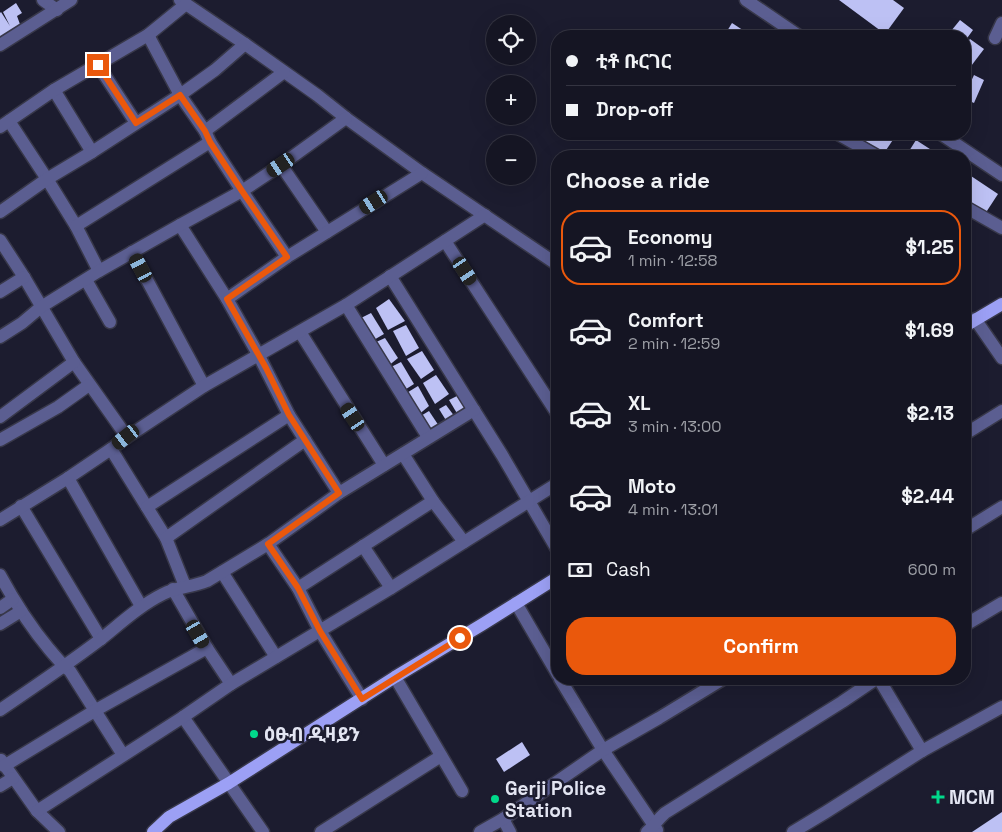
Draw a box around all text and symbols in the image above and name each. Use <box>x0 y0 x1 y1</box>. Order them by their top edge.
map controls <box>486 15 536 185</box>
button: locate <box>486 15 536 65</box>
text: ቲቶ ቡርገር <box>596 49 671 74</box>
route end <box>87 54 109 76</box>
button: + <box>486 75 536 125</box>
text: Drop-off <box>596 97 674 122</box>
button: − <box>486 135 536 185</box>
car <box>264 150 297 180</box>
text: Choose a ride <box>566 166 710 194</box>
car <box>357 188 390 216</box>
icon: car <box>568 225 613 270</box>
text: Economy <box>628 225 712 250</box>
text: $1.25 <box>906 235 954 260</box>
text: 1 min · 12:58 <box>628 250 717 271</box>
car <box>127 251 154 285</box>
car <box>450 254 479 288</box>
icon: car <box>568 308 613 353</box>
text: Comfort <box>628 308 704 333</box>
text: $1.69 <box>905 318 954 343</box>
text: 2 min · 12:59 <box>628 333 720 354</box>
icon: car <box>568 391 613 436</box>
text: XL <box>628 391 651 416</box>
car <box>338 400 367 434</box>
text: $2.13 <box>906 401 954 426</box>
text: 3 min · 13:00 <box>628 416 721 437</box>
car <box>109 422 142 452</box>
icon: car <box>568 474 613 519</box>
text: Moto <box>628 474 676 499</box>
text: $2.44 <box>901 484 954 509</box>
text: 4 min · 13:01 <box>628 499 718 520</box>
icon: cash <box>566 556 594 584</box>
text: Cash <box>606 557 651 582</box>
text: 600 m <box>908 559 956 580</box>
car <box>184 617 211 651</box>
button: Confirm <box>566 617 956 675</box>
route start <box>449 627 471 649</box>
place label: ዕፁብ ዲዛይን <box>264 722 360 747</box>
marker: ዕፁብ ዲዛይን <box>248 728 260 740</box>
place label: Gerji Police Station <box>505 776 606 823</box>
place label: MCM <box>949 785 995 810</box>
marker: MCM <box>931 790 945 804</box>
marker: Gerji Police Station <box>489 793 501 805</box>

